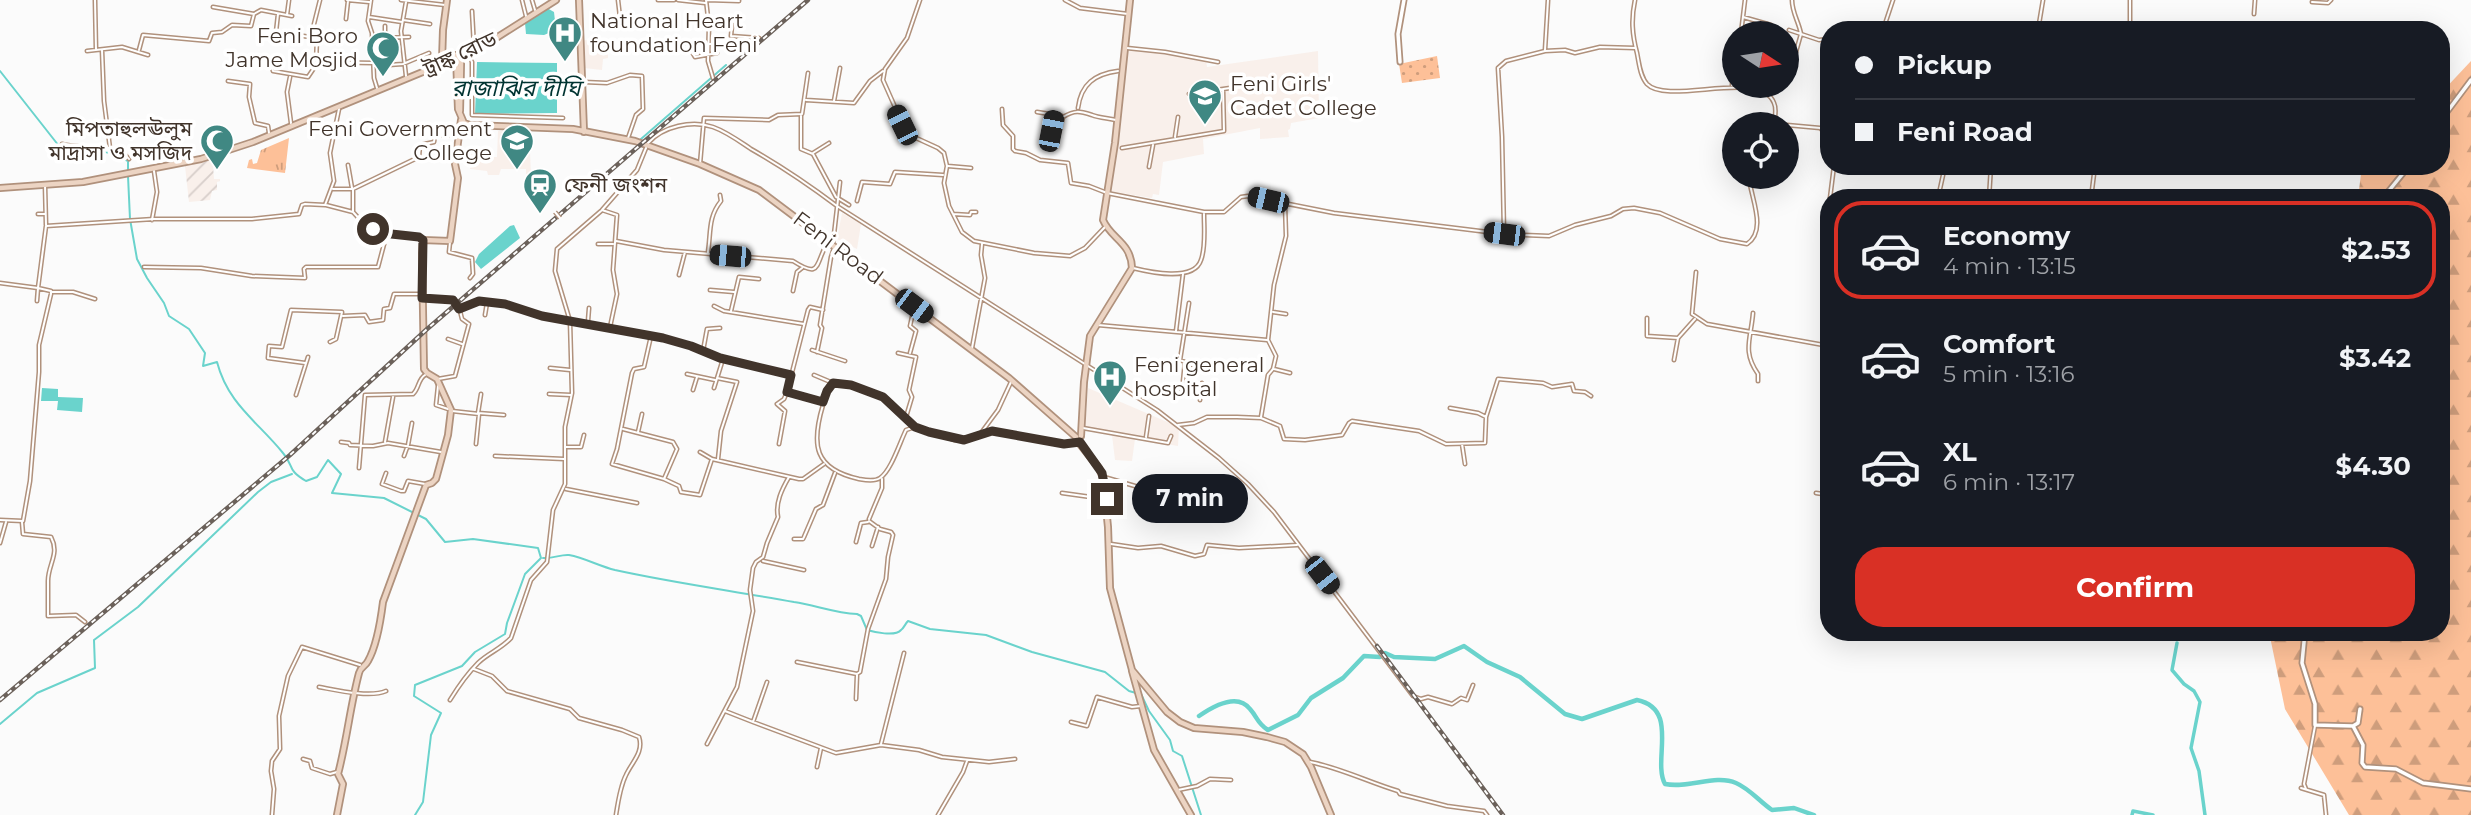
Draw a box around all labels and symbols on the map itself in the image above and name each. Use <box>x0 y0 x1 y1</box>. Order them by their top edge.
place label: National Heart foundation Feni <box>590 8 758 57</box>
hospital icon: National Heart foundation Feni <box>546 14 584 63</box>
north arrow <box>1722 21 1799 98</box>
place label: Feni Boro Jame Mosjid <box>225 23 358 72</box>
street label: ট্রাঙ্ক রোড <box>418 25 501 82</box>
mosque icon: Feni Boro Jame Mosjid <box>364 29 402 78</box>
place label: Feni Girls' Cadet College <box>1230 71 1377 120</box>
water label: রাজাঝির দীঘি <box>451 74 585 102</box>
school or university icon: Feni Girls' Cadet College <box>1186 77 1224 126</box>
car <box>884 102 921 148</box>
car <box>1037 108 1066 154</box>
place label: মিপতাহুলঊলুম মাদ্রাসা ও মসজিদ <box>47 116 193 165</box>
place label: Feni Government College <box>308 116 492 165</box>
mosque icon: মিপতাহুলঊলুম মাদ্রাসা ও মসজিদ <box>198 122 236 171</box>
school or university icon: Feni Government College <box>498 122 536 171</box>
station icon: ফেনী জংশন <box>521 166 559 215</box>
place label: ফেনী জংশন <box>564 172 667 197</box>
car <box>1246 185 1291 215</box>
street label: Feni Road <box>789 206 888 289</box>
route start <box>357 213 389 245</box>
car <box>1482 221 1527 247</box>
car <box>709 244 752 268</box>
car <box>891 285 938 327</box>
place label: Feni general hospital <box>1134 352 1265 401</box>
hospital icon: Feni general hospital <box>1091 358 1129 407</box>
callout: 7 min <box>1132 475 1247 524</box>
route end <box>1091 483 1123 515</box>
car <box>1301 552 1344 598</box>

